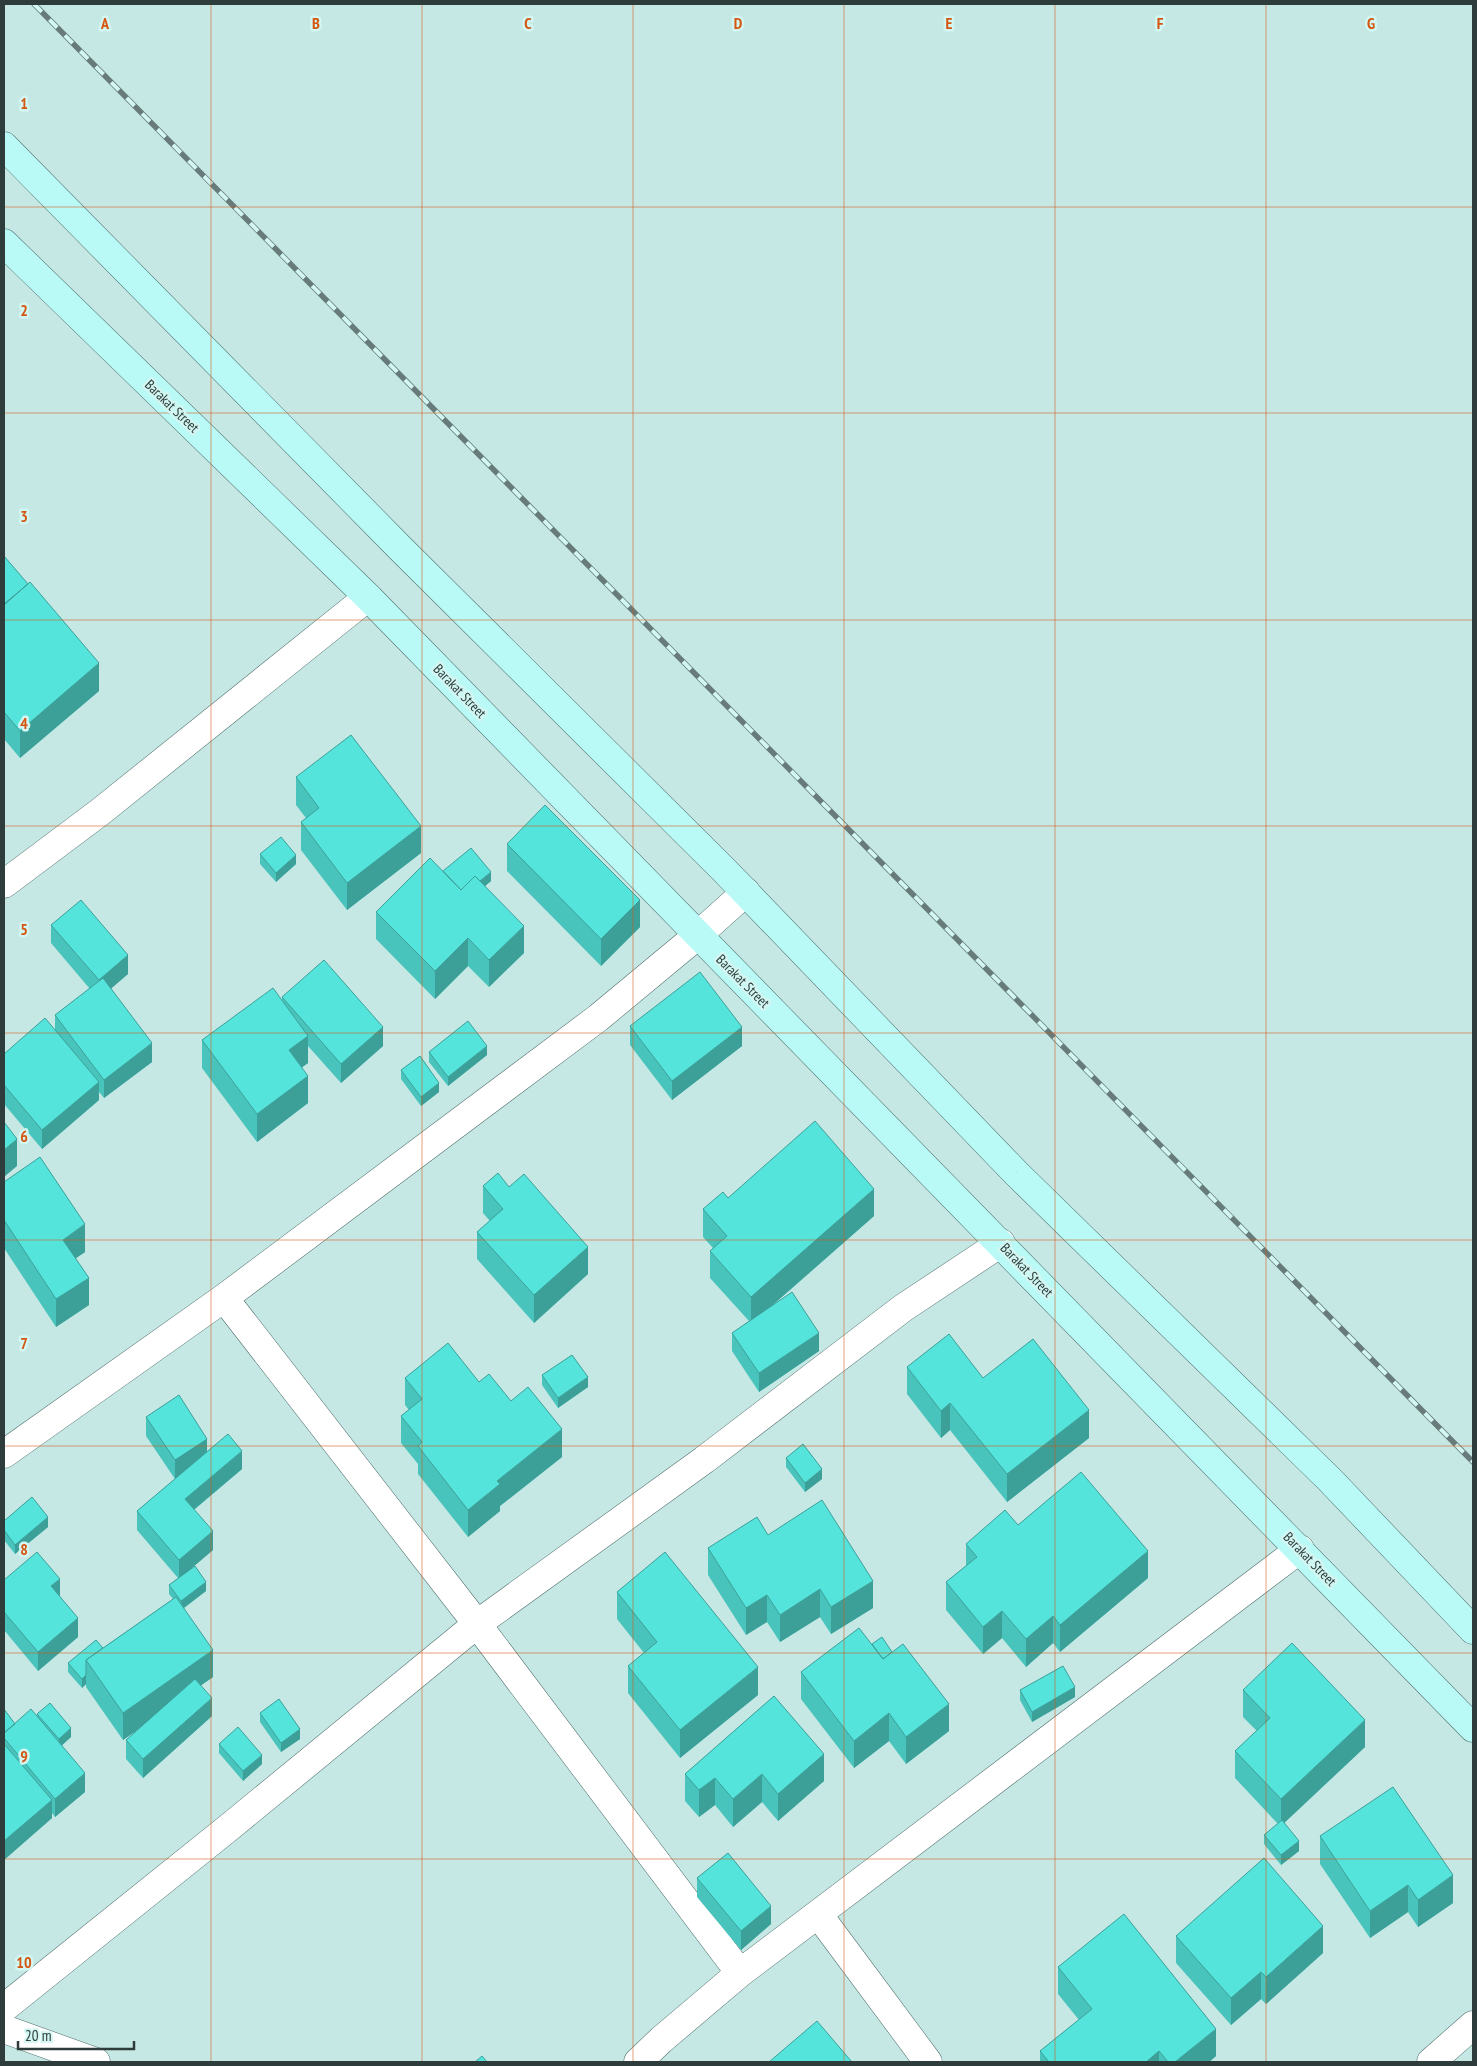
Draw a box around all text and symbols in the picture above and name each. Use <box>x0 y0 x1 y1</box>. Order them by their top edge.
text: A <box>100 13 110 33</box>
text: B <box>312 13 320 33</box>
text: C <box>524 13 532 33</box>
text: D <box>734 13 743 33</box>
text: E <box>946 13 953 33</box>
text: F <box>1157 13 1164 33</box>
text: G <box>1367 13 1375 33</box>
text: 1 <box>20 93 28 113</box>
text: 2 <box>20 300 28 320</box>
street label: Barakat Street <box>141 376 203 436</box>
text: 3 <box>20 506 28 526</box>
street label: Barakat Street <box>430 660 490 722</box>
text: 4 <box>20 713 28 733</box>
text: 5 <box>20 919 28 939</box>
street label: Barakat Street <box>712 950 774 1012</box>
text: 6 <box>20 1126 28 1146</box>
street label: Barakat Street <box>997 1239 1057 1301</box>
text: 7 <box>20 1333 28 1353</box>
street label: Barakat Street <box>1280 1528 1340 1590</box>
text: 8 <box>20 1539 28 1559</box>
text: 9 <box>20 1746 28 1766</box>
text: 10 <box>16 1952 32 1972</box>
scale bar <box>18 2018 134 2050</box>
text: 20 m <box>25 2026 51 2045</box>

